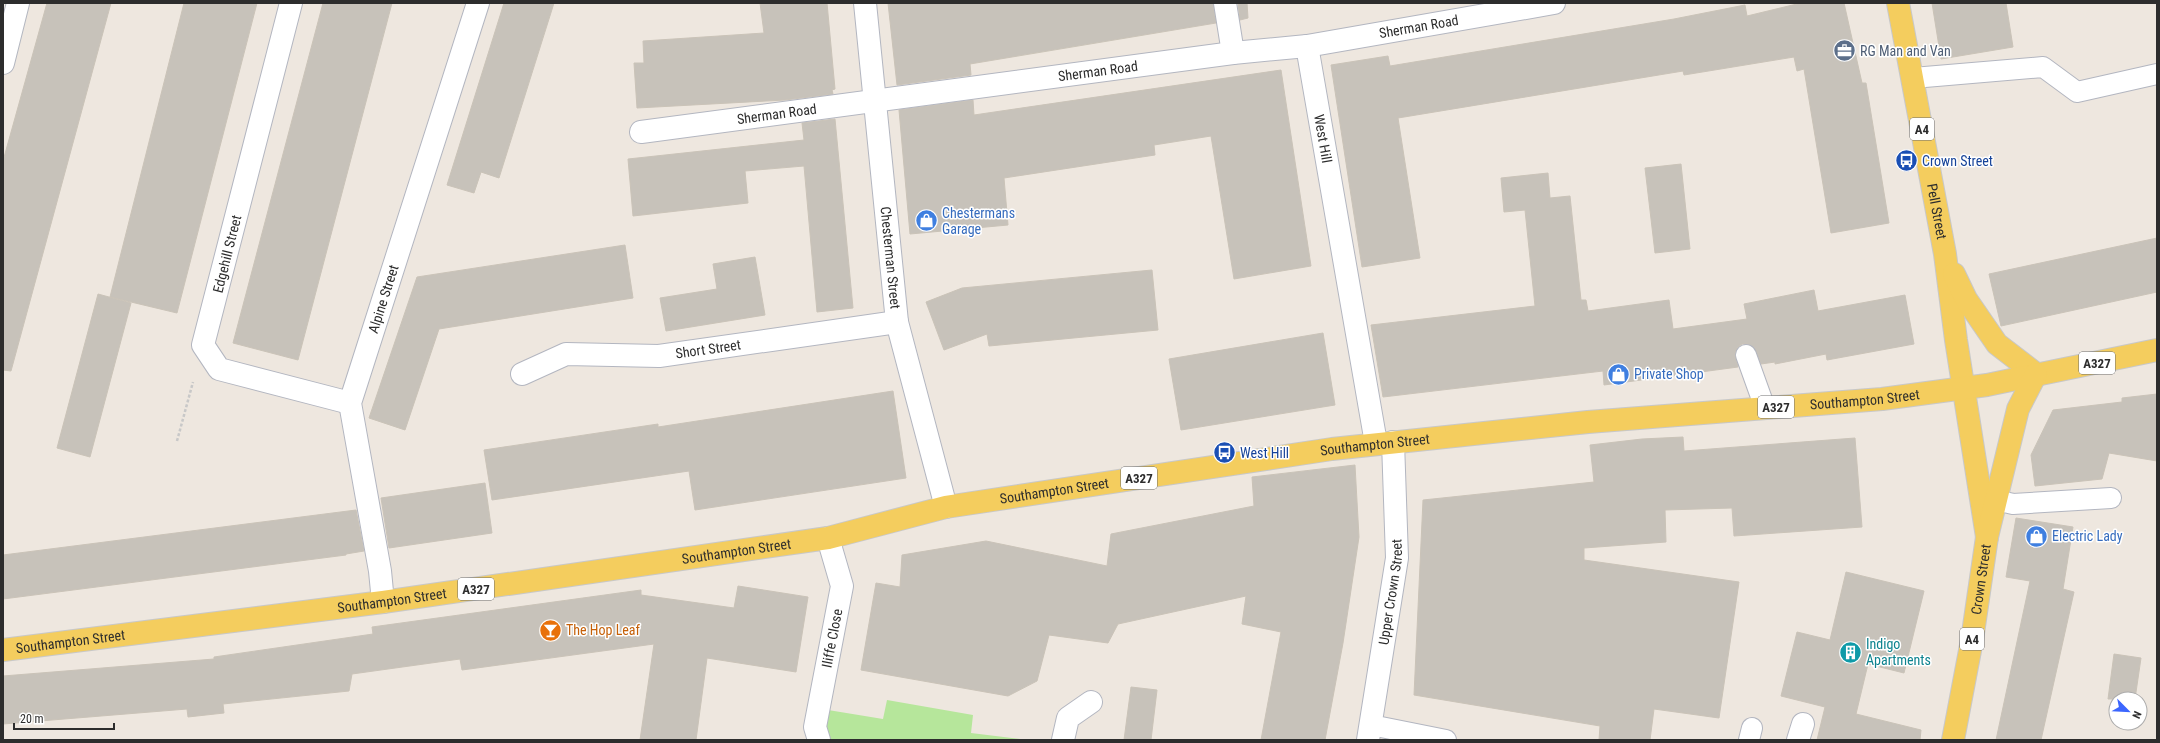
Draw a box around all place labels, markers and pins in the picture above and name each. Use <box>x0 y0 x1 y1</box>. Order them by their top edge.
office icon: RG Man and Van <box>1832 38 1858 64</box>
place label: RG Man and Van <box>1860 43 1951 59</box>
bus stop icon: Crown Street <box>1893 148 1919 174</box>
place label: Crown Street <box>1922 153 1993 169</box>
place label: Chestermans Garage <box>942 205 1015 237</box>
shop icon: Chestermans Garage <box>914 208 940 234</box>
shop icon: Private Shop <box>1605 361 1631 387</box>
place label: Private Shop <box>1634 366 1704 382</box>
bus stop icon: West Hill <box>1212 440 1238 466</box>
place label: West Hill <box>1240 445 1289 461</box>
shop icon: Electric Lady <box>2023 523 2049 549</box>
place label: Electric Lady <box>2052 528 2123 544</box>
bar icon: The Hop Leaf <box>537 617 563 643</box>
place label: The Hop Leaf <box>566 622 641 638</box>
place label: Indigo Apartments <box>1866 636 1931 668</box>
building icon: Indigo Apartments <box>1838 639 1864 665</box>

